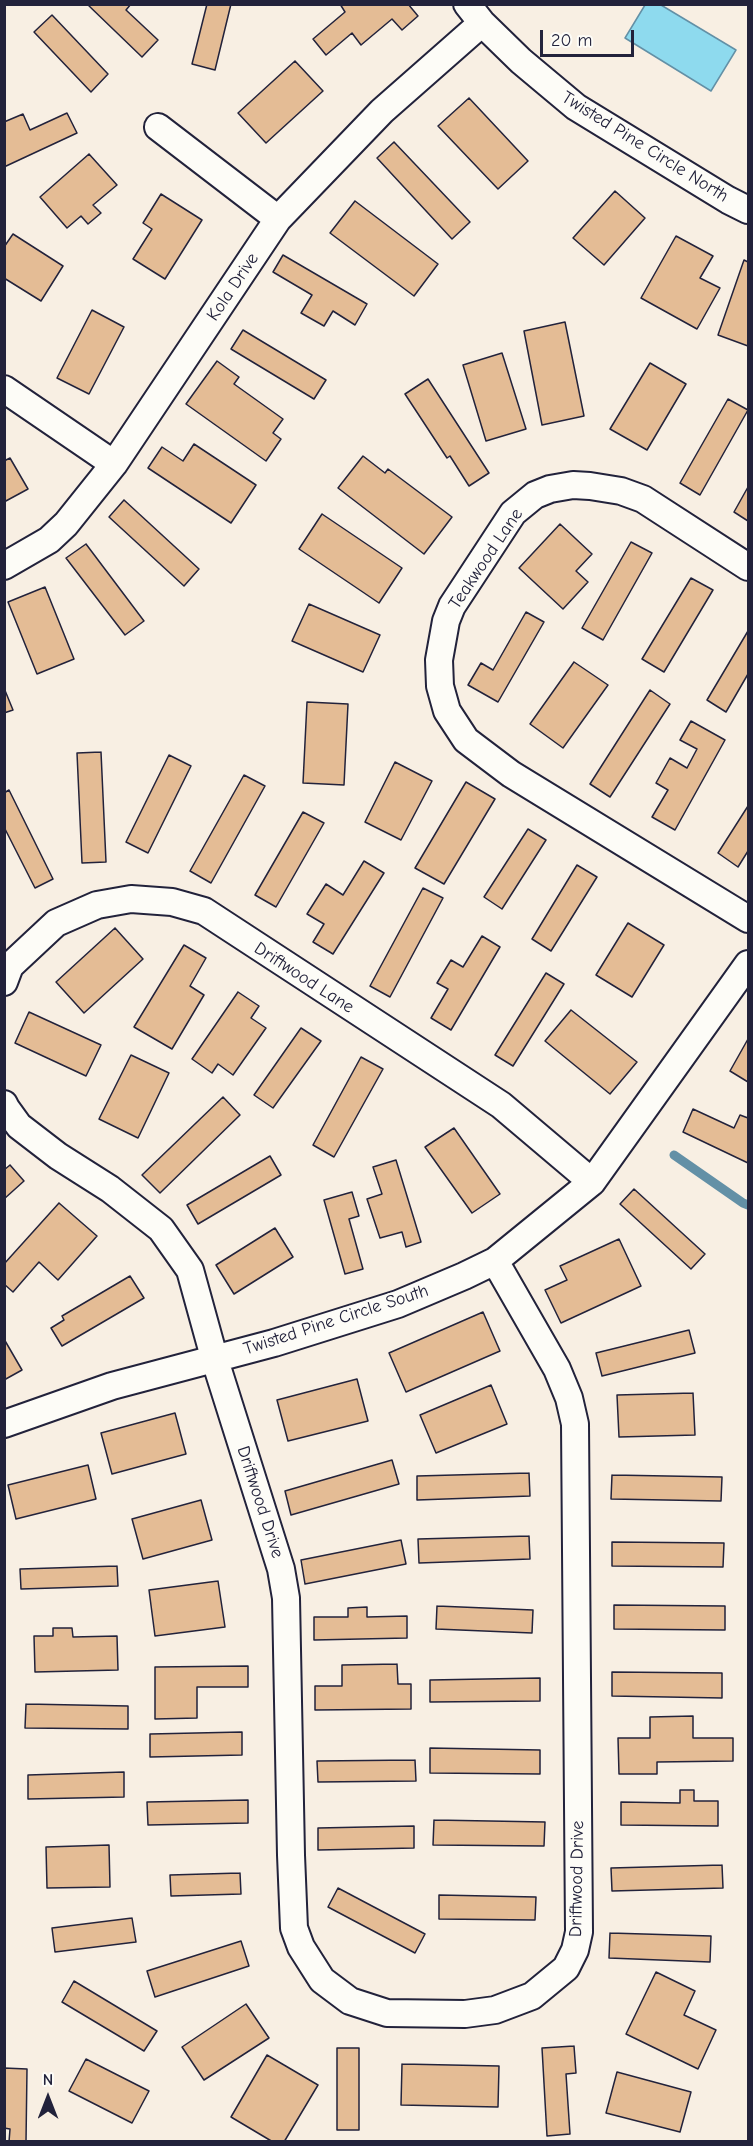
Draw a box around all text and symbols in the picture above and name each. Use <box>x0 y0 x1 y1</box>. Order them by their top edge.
scale bar <box>543 18 638 56</box>
text: 20 m <box>551 30 592 51</box>
street label: Twisted Pine Circle North <box>558 87 732 207</box>
street label: Kola Drive <box>202 249 264 325</box>
street label: Teakwood Lane <box>444 504 528 614</box>
street label: Driftwood Lane <box>250 938 358 1018</box>
street label: Twisted Pine Circle South <box>241 1280 431 1360</box>
street label: Driftwood Drive <box>232 1443 288 1561</box>
street label: Driftwood Drive <box>565 1821 589 1937</box>
north arrow <box>18 2068 78 2128</box>
text: N <box>43 2071 53 2089</box>

